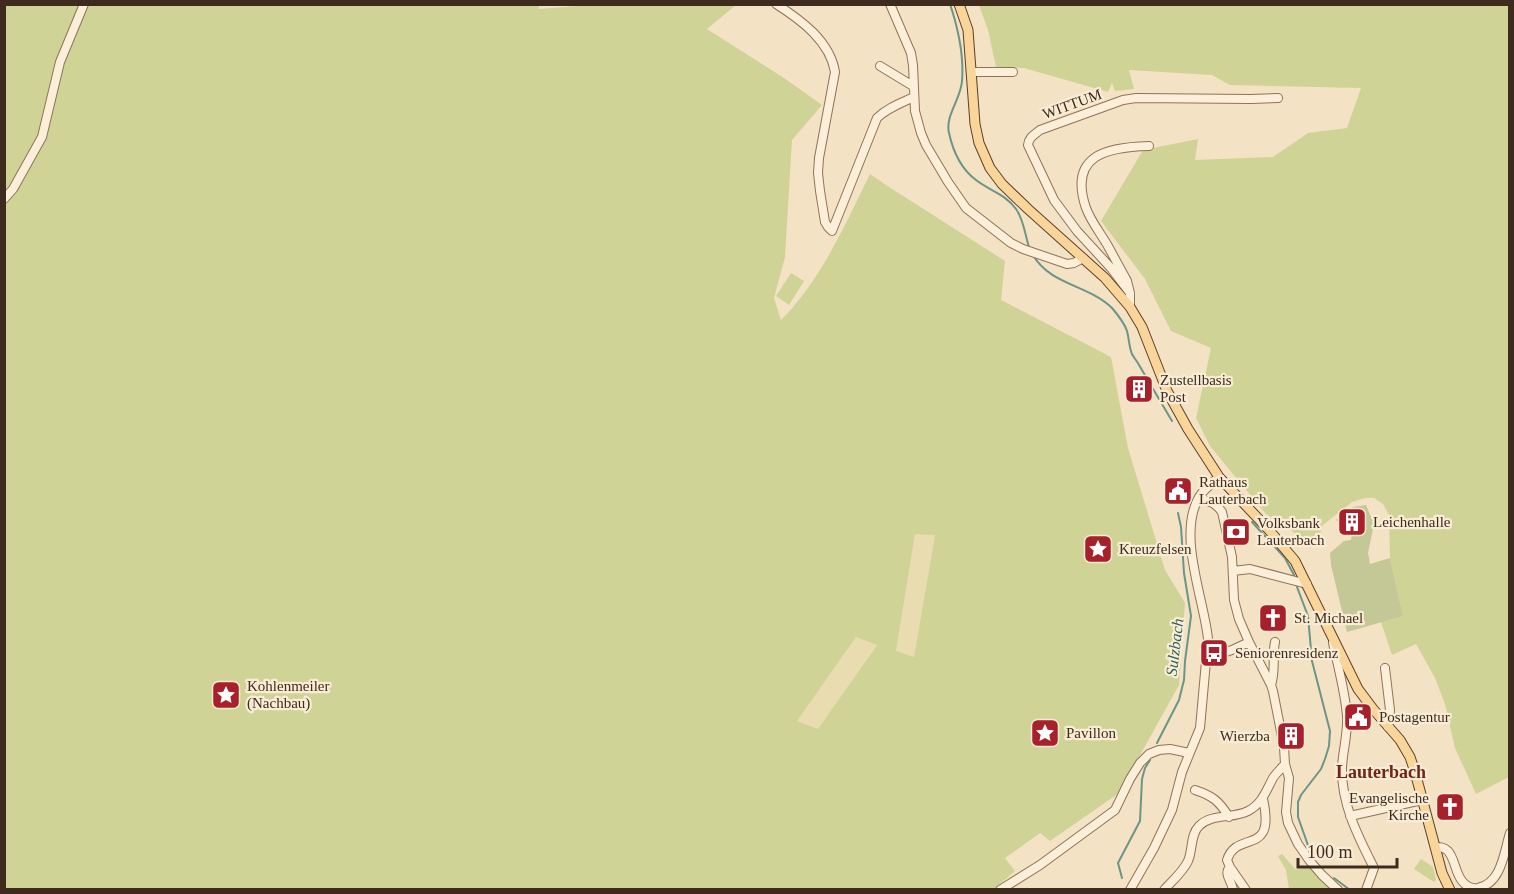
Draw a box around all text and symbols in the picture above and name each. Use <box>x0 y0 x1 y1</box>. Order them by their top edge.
street label: WITTUM <box>1040 86 1104 122</box>
place label: Zustellbasis Post <box>1160 372 1232 405</box>
building icon: Zustellbasis Post <box>1123 373 1155 405</box>
place label: Rathaus Lauterbach <box>1199 474 1267 507</box>
public building icon: Rathaus Lauterbach <box>1162 475 1194 507</box>
building icon: Leichenhalle <box>1336 506 1368 538</box>
place label: Leichenhalle <box>1373 514 1451 530</box>
place label: Volksbank Lauterbach <box>1257 515 1325 548</box>
bank icon: Volksbank Lauterbach <box>1220 516 1252 548</box>
place icon: Kreuzfelsen <box>1082 533 1114 565</box>
place label: Kreuzfelsen <box>1119 541 1192 557</box>
church icon: St. Michael <box>1257 602 1289 634</box>
place label: St. Michael <box>1294 610 1363 626</box>
water label: Sulzbach <box>1163 617 1186 677</box>
bus stop icon: Seniorenresidenz <box>1198 637 1230 669</box>
place label: Seniorenresidenz <box>1235 645 1339 661</box>
place label: Kohlenmeiler (Nachbau) <box>247 678 329 712</box>
place icon: Kohlenmeiler (Nachbau) <box>210 679 242 711</box>
public building icon: Postagentur <box>1342 701 1374 733</box>
place label: Postagentur <box>1379 709 1450 725</box>
place icon: Pavillon <box>1029 717 1061 749</box>
building icon: Wierzba <box>1275 720 1307 752</box>
place label: Pavillon <box>1066 725 1117 741</box>
place label: Wierzba <box>1220 728 1270 744</box>
district label: Lauterbach <box>1336 762 1426 782</box>
place label: Evangelische Kirche <box>1349 790 1429 823</box>
church icon: Evangelische Kirche <box>1434 791 1466 823</box>
scale bar <box>1298 831 1397 869</box>
text: 100 m <box>1307 842 1353 862</box>

